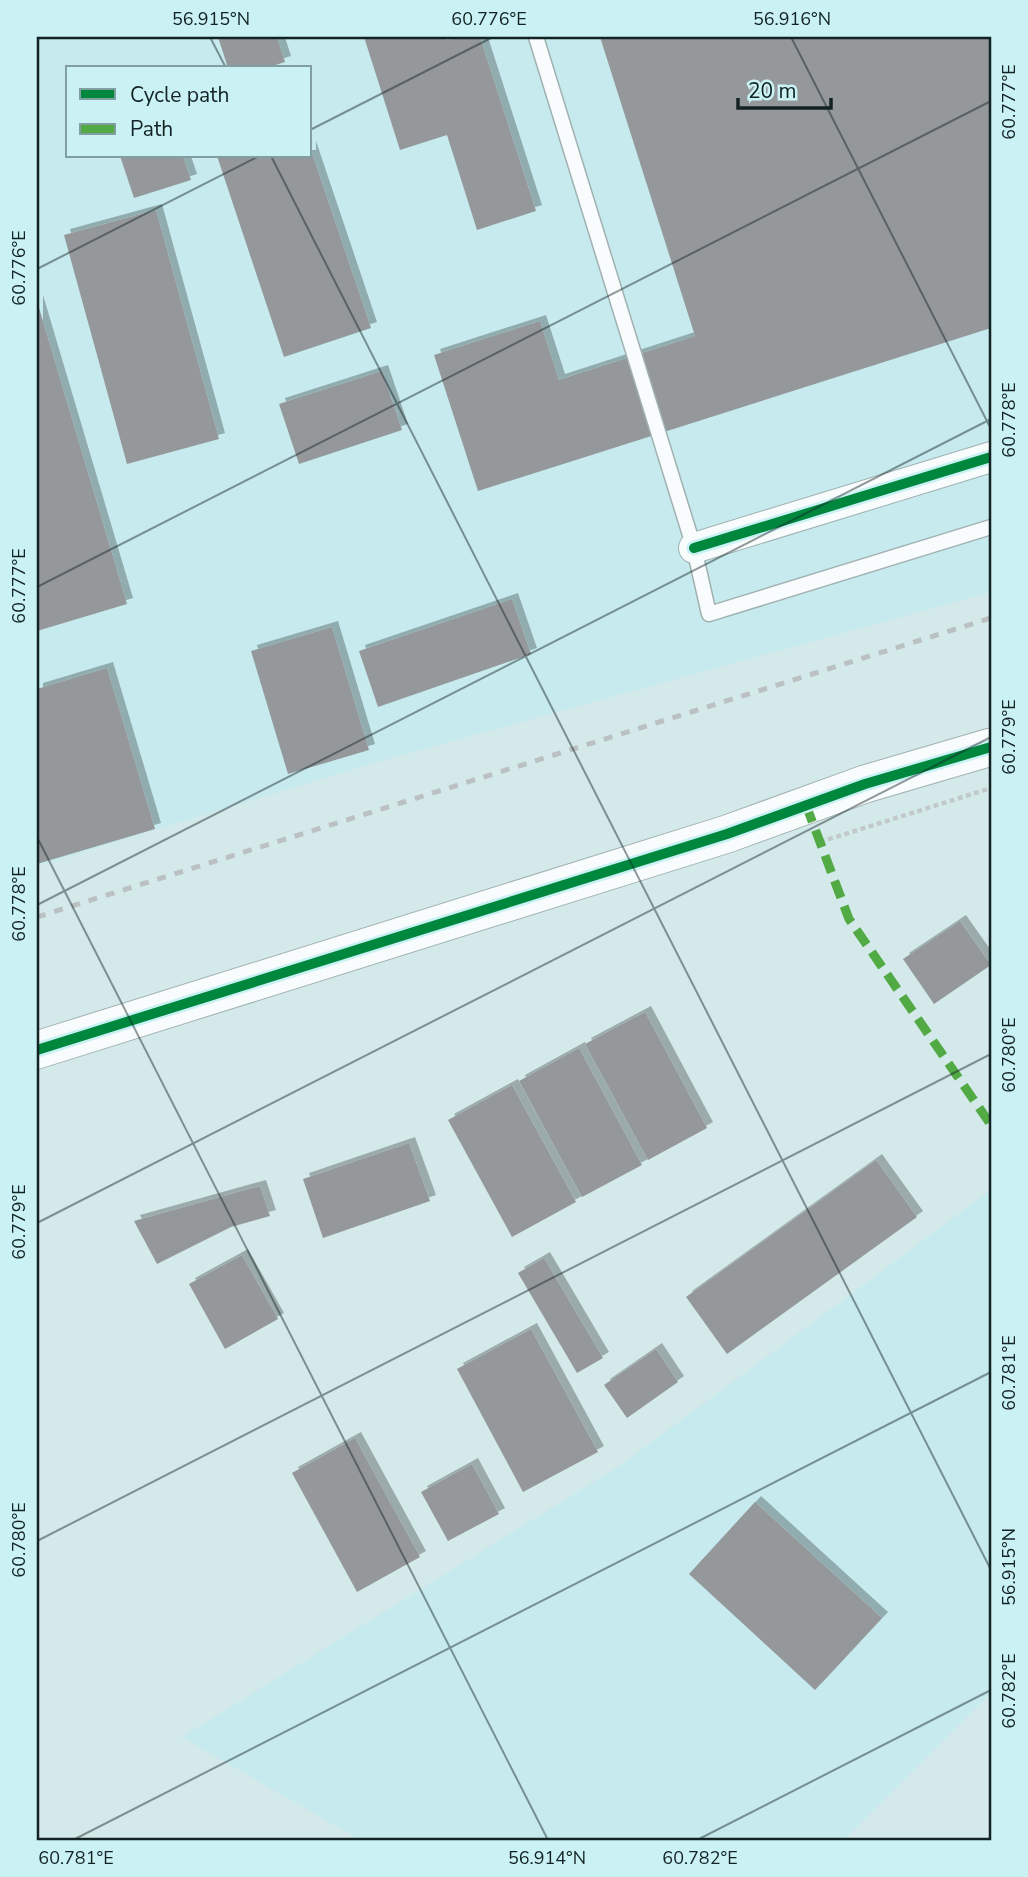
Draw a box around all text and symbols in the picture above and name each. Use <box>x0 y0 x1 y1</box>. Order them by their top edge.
text: 56.915°N <box>172 7 250 31</box>
text: 60.776°E <box>451 7 527 31</box>
text: 56.916°N <box>753 7 831 31</box>
text: 60.777°E <box>997 64 1021 140</box>
legend <box>66 66 312 158</box>
scale bar <box>738 66 830 110</box>
text: 20 m <box>748 77 797 105</box>
text: Cycle path <box>130 81 229 109</box>
text: Path <box>130 115 173 143</box>
text: 60.776°E <box>7 230 31 306</box>
text: 60.778°E <box>997 382 1021 458</box>
text: 60.777°E <box>7 548 31 624</box>
text: 60.779°E <box>997 699 1021 775</box>
text: 60.778°E <box>7 866 31 942</box>
text: 60.780°E <box>997 1017 1021 1093</box>
text: 60.779°E <box>7 1184 31 1260</box>
text: 60.781°E <box>997 1335 1021 1411</box>
text: 60.780°E <box>7 1502 31 1578</box>
text: 56.915°N <box>997 1528 1021 1606</box>
text: 60.782°E <box>997 1653 1021 1729</box>
text: 60.781°E <box>38 1846 114 1870</box>
text: 56.914°N <box>508 1846 586 1870</box>
text: 60.782°E <box>662 1846 738 1870</box>

